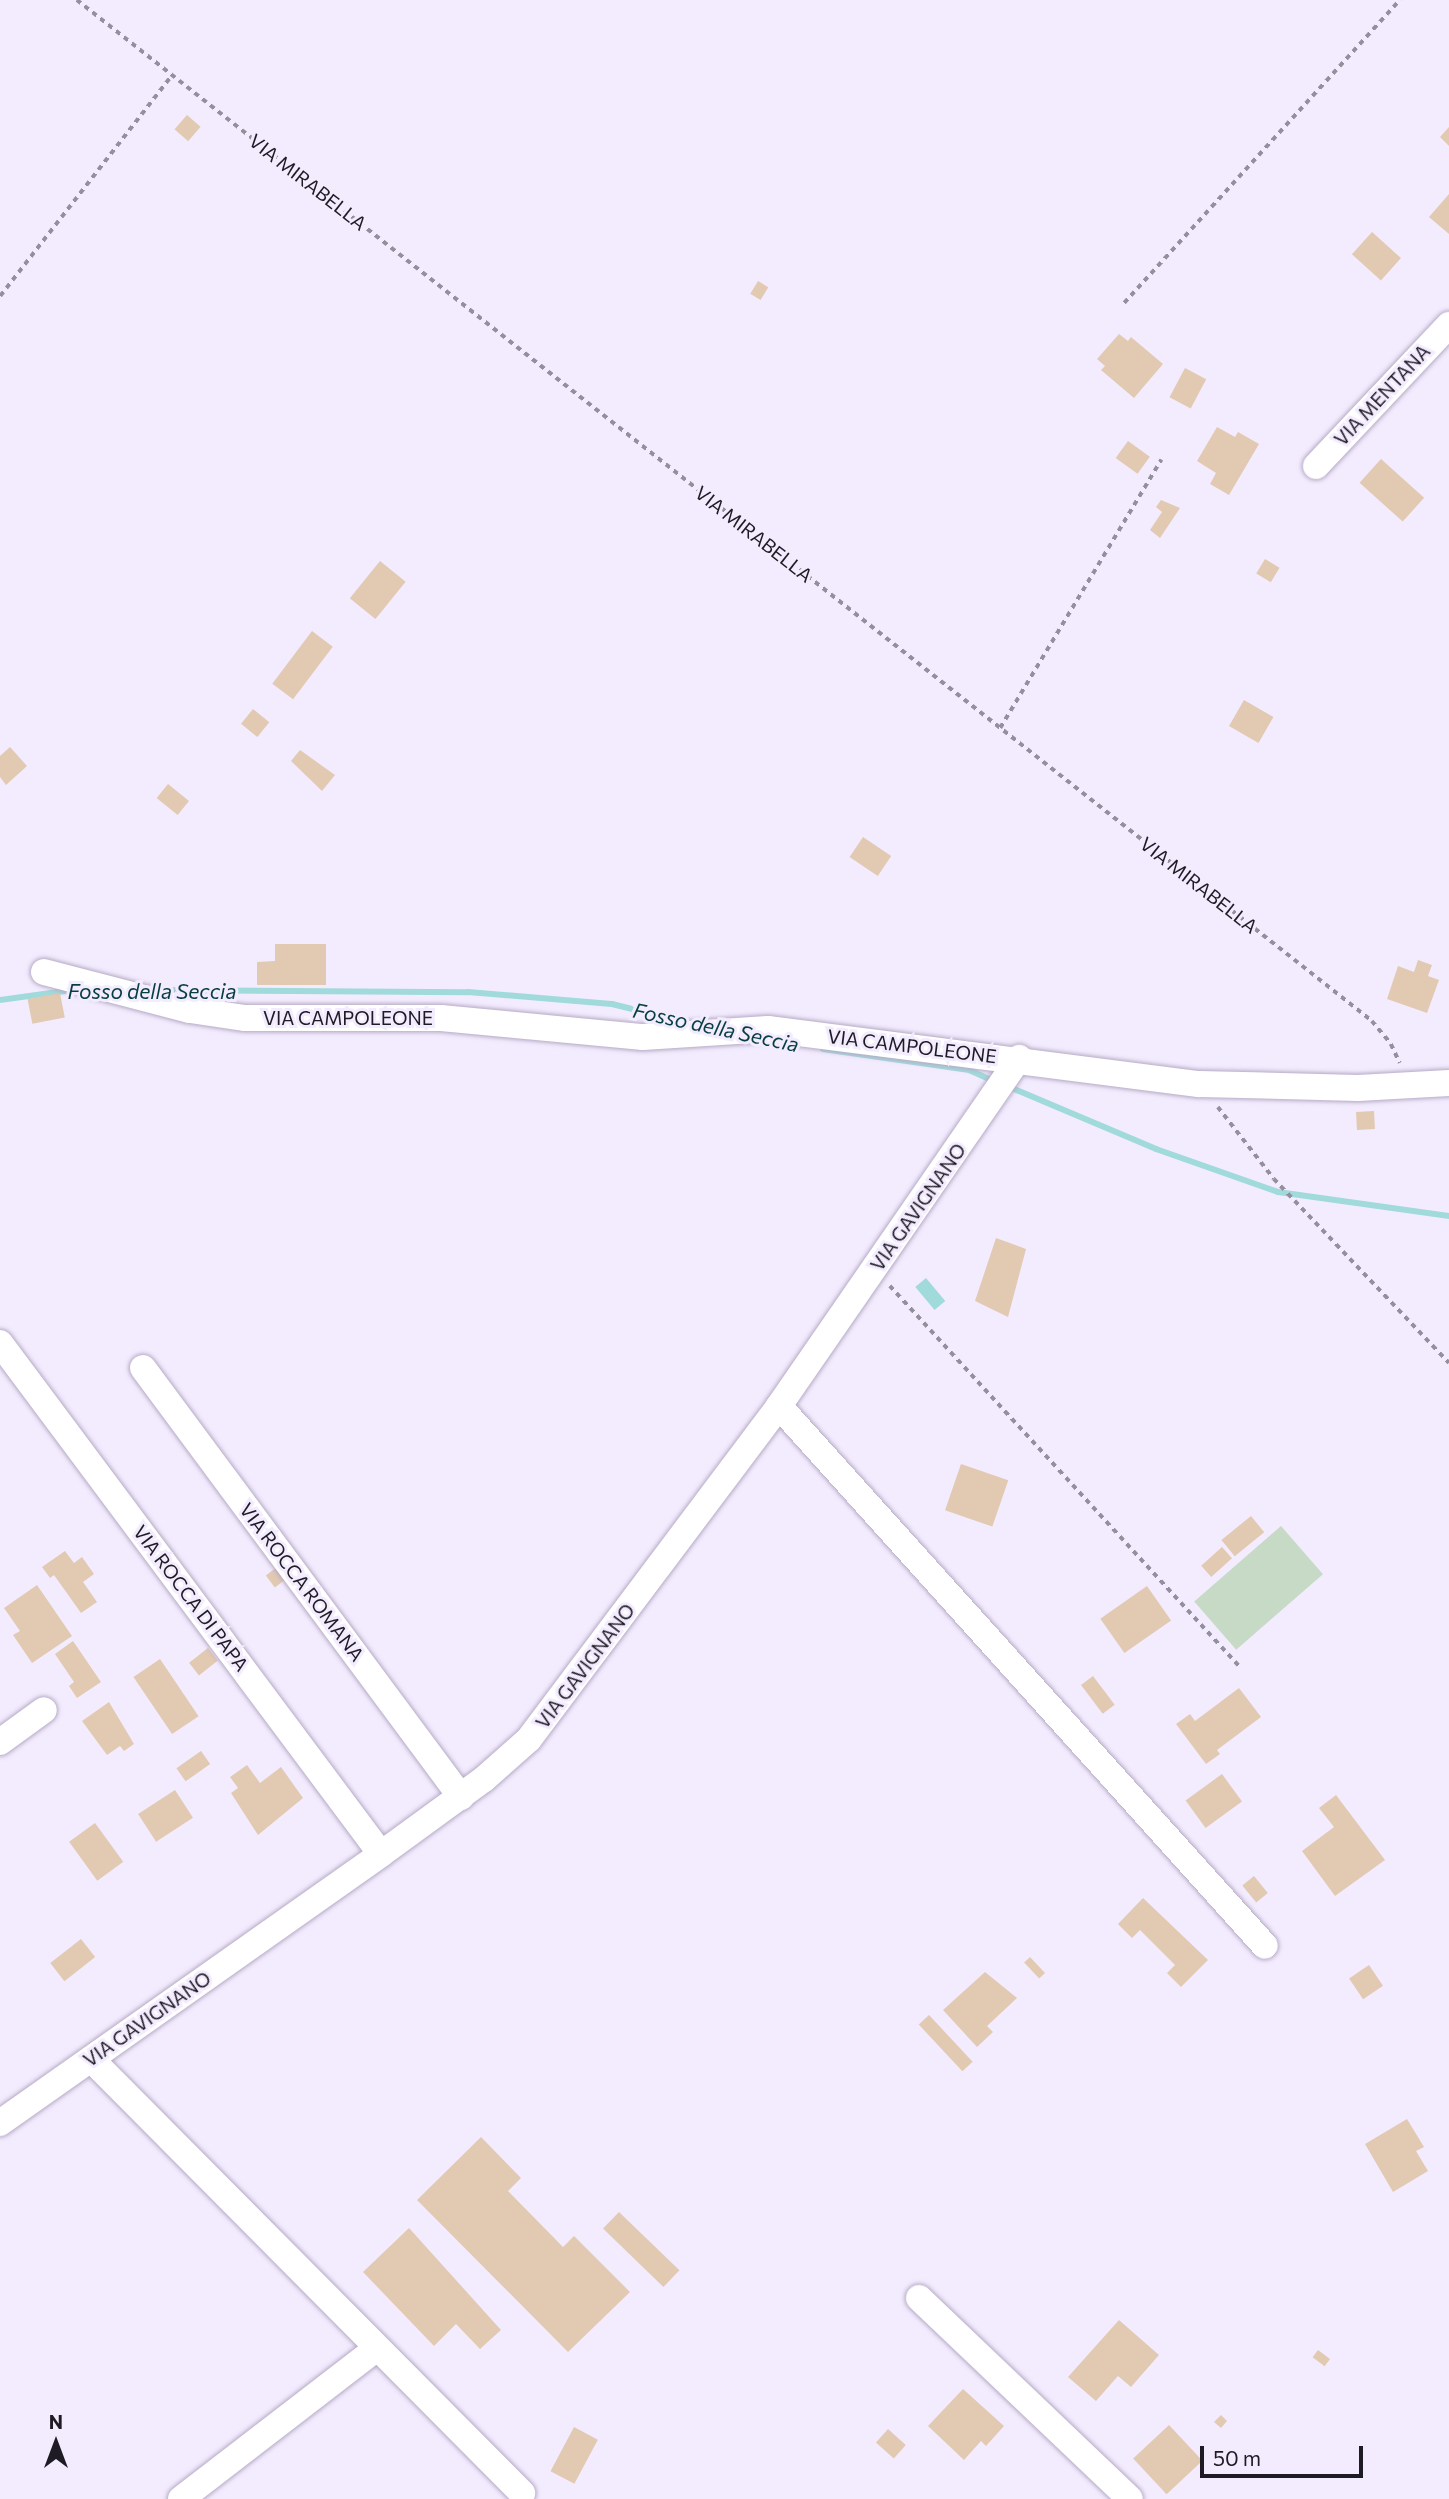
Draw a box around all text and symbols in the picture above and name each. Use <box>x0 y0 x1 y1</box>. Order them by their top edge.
street label: VIA MIRABELLA <box>245 129 371 235</box>
street label: VIA MENTANA <box>1329 340 1435 450</box>
street label: VIA MIRABELLA <box>691 481 817 587</box>
street label: VIA MIRABELLA <box>1136 832 1262 938</box>
water label: Fosso della Seccia <box>68 978 236 1004</box>
water label: Fosso della Seccia <box>631 997 801 1057</box>
street label: VIA CAMPOLEONE <box>263 1007 433 1029</box>
street label: VIA CAMPOLEONE <box>826 1024 998 1068</box>
street label: VIA GAVIGNANO <box>866 1139 970 1275</box>
street label: VIA ROCCA ROMANA <box>235 1498 369 1666</box>
street label: VIA ROCCA DI PAPA <box>129 1521 253 1675</box>
street label: VIA GAVIGNANO <box>531 1599 639 1733</box>
street label: VIA GAVIGNANO <box>79 1967 215 2071</box>
north arrow <box>21 2408 91 2478</box>
text: N <box>49 2410 63 2433</box>
scale bar <box>1204 2432 1367 2476</box>
text: 50 m <box>1213 2445 1261 2470</box>

